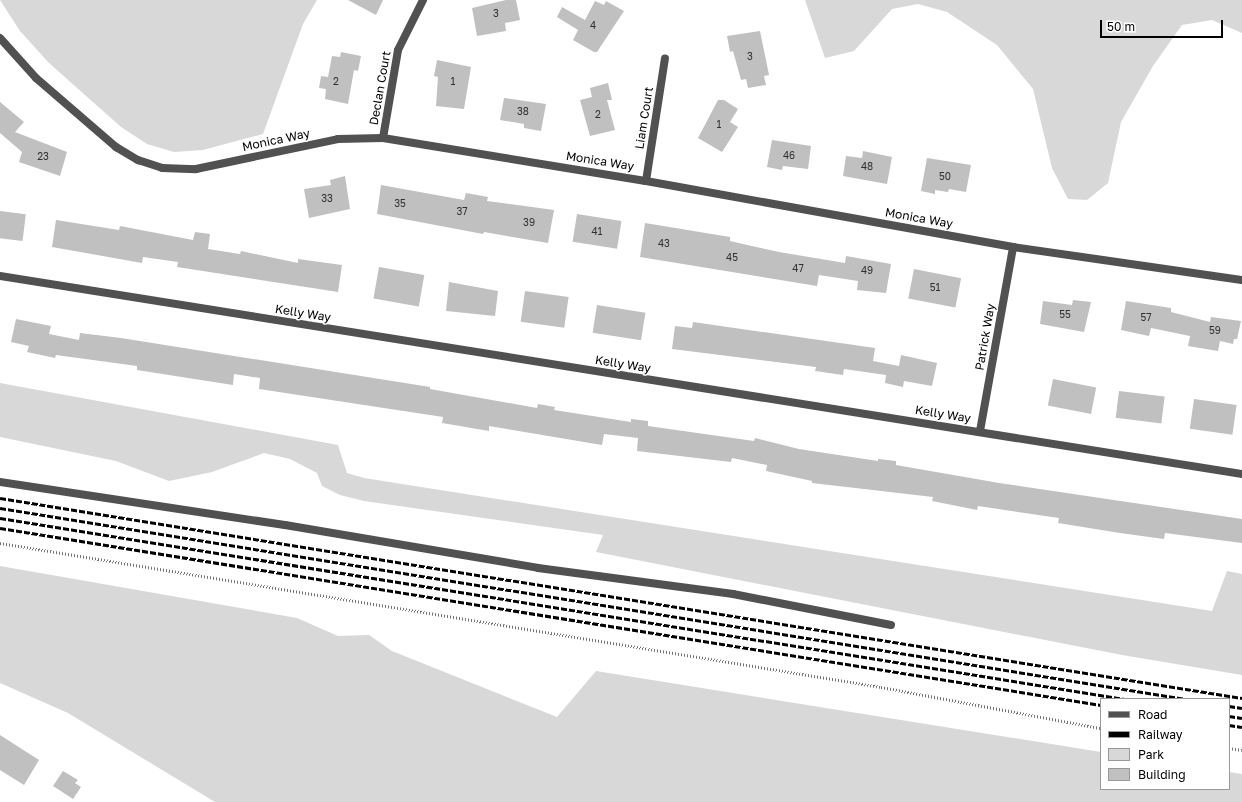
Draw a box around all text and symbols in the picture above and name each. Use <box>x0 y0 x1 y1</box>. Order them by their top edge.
house number: 3 <box>493 8 499 20</box>
scale bar <box>1102 12 1225 38</box>
text: 50 m <box>1107 19 1135 34</box>
house number: 4 <box>590 20 596 32</box>
street label: Declan Court <box>366 50 394 126</box>
house number: 3 <box>747 51 753 63</box>
house number: 2 <box>333 76 339 88</box>
house number: 1 <box>451 76 455 88</box>
street label: Liam Court <box>632 86 656 150</box>
house number: 38 <box>517 106 529 118</box>
house number: 2 <box>595 109 601 121</box>
house number: 1 <box>717 119 721 131</box>
street label: Monica Way <box>241 126 311 154</box>
street label: Monica Way <box>565 149 635 173</box>
house number: 46 <box>783 150 795 162</box>
house number: 23 <box>37 151 49 163</box>
house number: 48 <box>861 161 873 173</box>
house number: 50 <box>939 171 951 183</box>
house number: 33 <box>321 193 333 205</box>
house number: 35 <box>394 198 406 210</box>
street label: Monica Way <box>884 205 954 231</box>
house number: 37 <box>456 206 468 218</box>
house number: 39 <box>523 217 535 229</box>
house number: 41 <box>592 226 602 238</box>
house number: 43 <box>658 238 670 250</box>
house number: 45 <box>726 252 738 264</box>
house number: 47 <box>792 263 804 275</box>
house number: 49 <box>861 265 873 277</box>
house number: 51 <box>930 282 940 294</box>
street label: Kelly Way <box>274 301 332 325</box>
street label: Patrick Way <box>972 302 998 372</box>
house number: 55 <box>1059 309 1071 321</box>
house number: 57 <box>1140 312 1152 324</box>
house number: 59 <box>1209 325 1221 337</box>
street label: Kelly Way <box>594 352 652 376</box>
street label: Kelly Way <box>914 402 972 426</box>
legend <box>1100 698 1230 790</box>
text: Road <box>1138 707 1167 722</box>
text: Railway <box>1138 727 1183 742</box>
text: Park <box>1138 747 1164 762</box>
text: Building <box>1138 767 1186 782</box>

